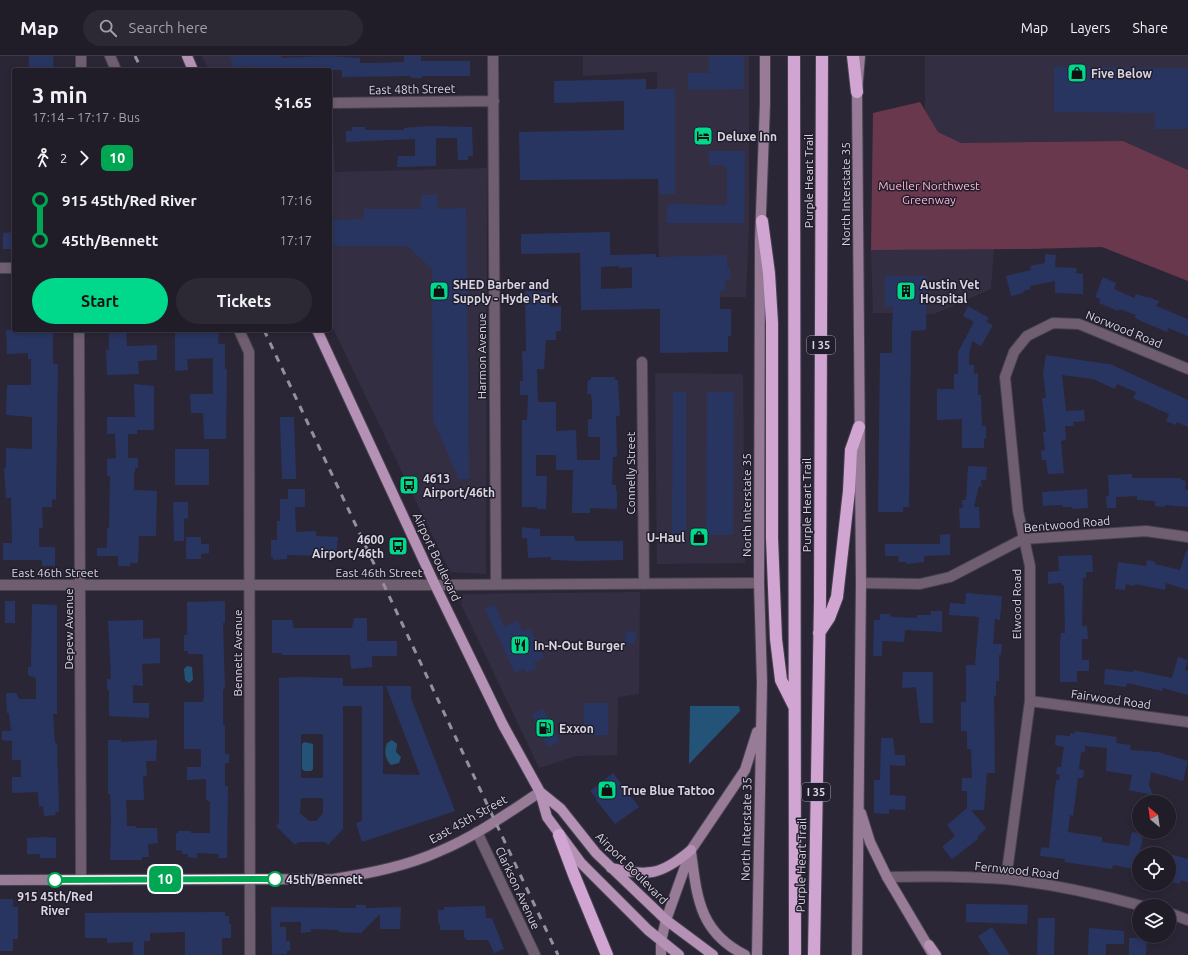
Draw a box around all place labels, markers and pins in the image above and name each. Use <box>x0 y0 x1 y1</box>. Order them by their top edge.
shop icon: Five Below <box>1066 62 1088 84</box>
place label: Five Below <box>1091 67 1153 80</box>
hotel icon: Deluxe Inn <box>692 125 714 147</box>
place label: Deluxe Inn <box>717 130 777 143</box>
place label: SHED Barber and Supply - Hyde Park <box>453 278 558 305</box>
place label: Austin Vet Hospital <box>920 278 979 305</box>
shop icon: SHED Barber and Supply - Hyde Park <box>428 280 450 302</box>
building icon: Austin Vet Hospital <box>895 280 917 302</box>
place label: 4613 Airport/46th <box>423 472 495 499</box>
bus stop icon: 4613 Airport/46th <box>398 474 420 496</box>
shop icon: U-Haul <box>688 526 710 548</box>
place label: U-Haul <box>647 531 685 544</box>
place label: 4600 Airport/46th <box>312 533 384 560</box>
bus stop icon: 4600 Airport/46th <box>387 535 409 557</box>
restaurant icon: In-N-Out Burger <box>509 634 531 656</box>
place label: In-N-Out Burger <box>534 639 625 652</box>
fuel station icon: Exxon <box>534 717 556 739</box>
place label: Exxon <box>559 722 594 735</box>
shop icon: True Blue Tattoo <box>596 779 618 801</box>
place label: True Blue Tattoo <box>621 784 715 797</box>
marker: 45th/Bennett <box>267 871 283 887</box>
marker: 915 45th/Red River <box>47 872 63 888</box>
place label: 45th/Bennett <box>286 873 363 886</box>
place label: 915 45th/Red River <box>17 890 93 917</box>

